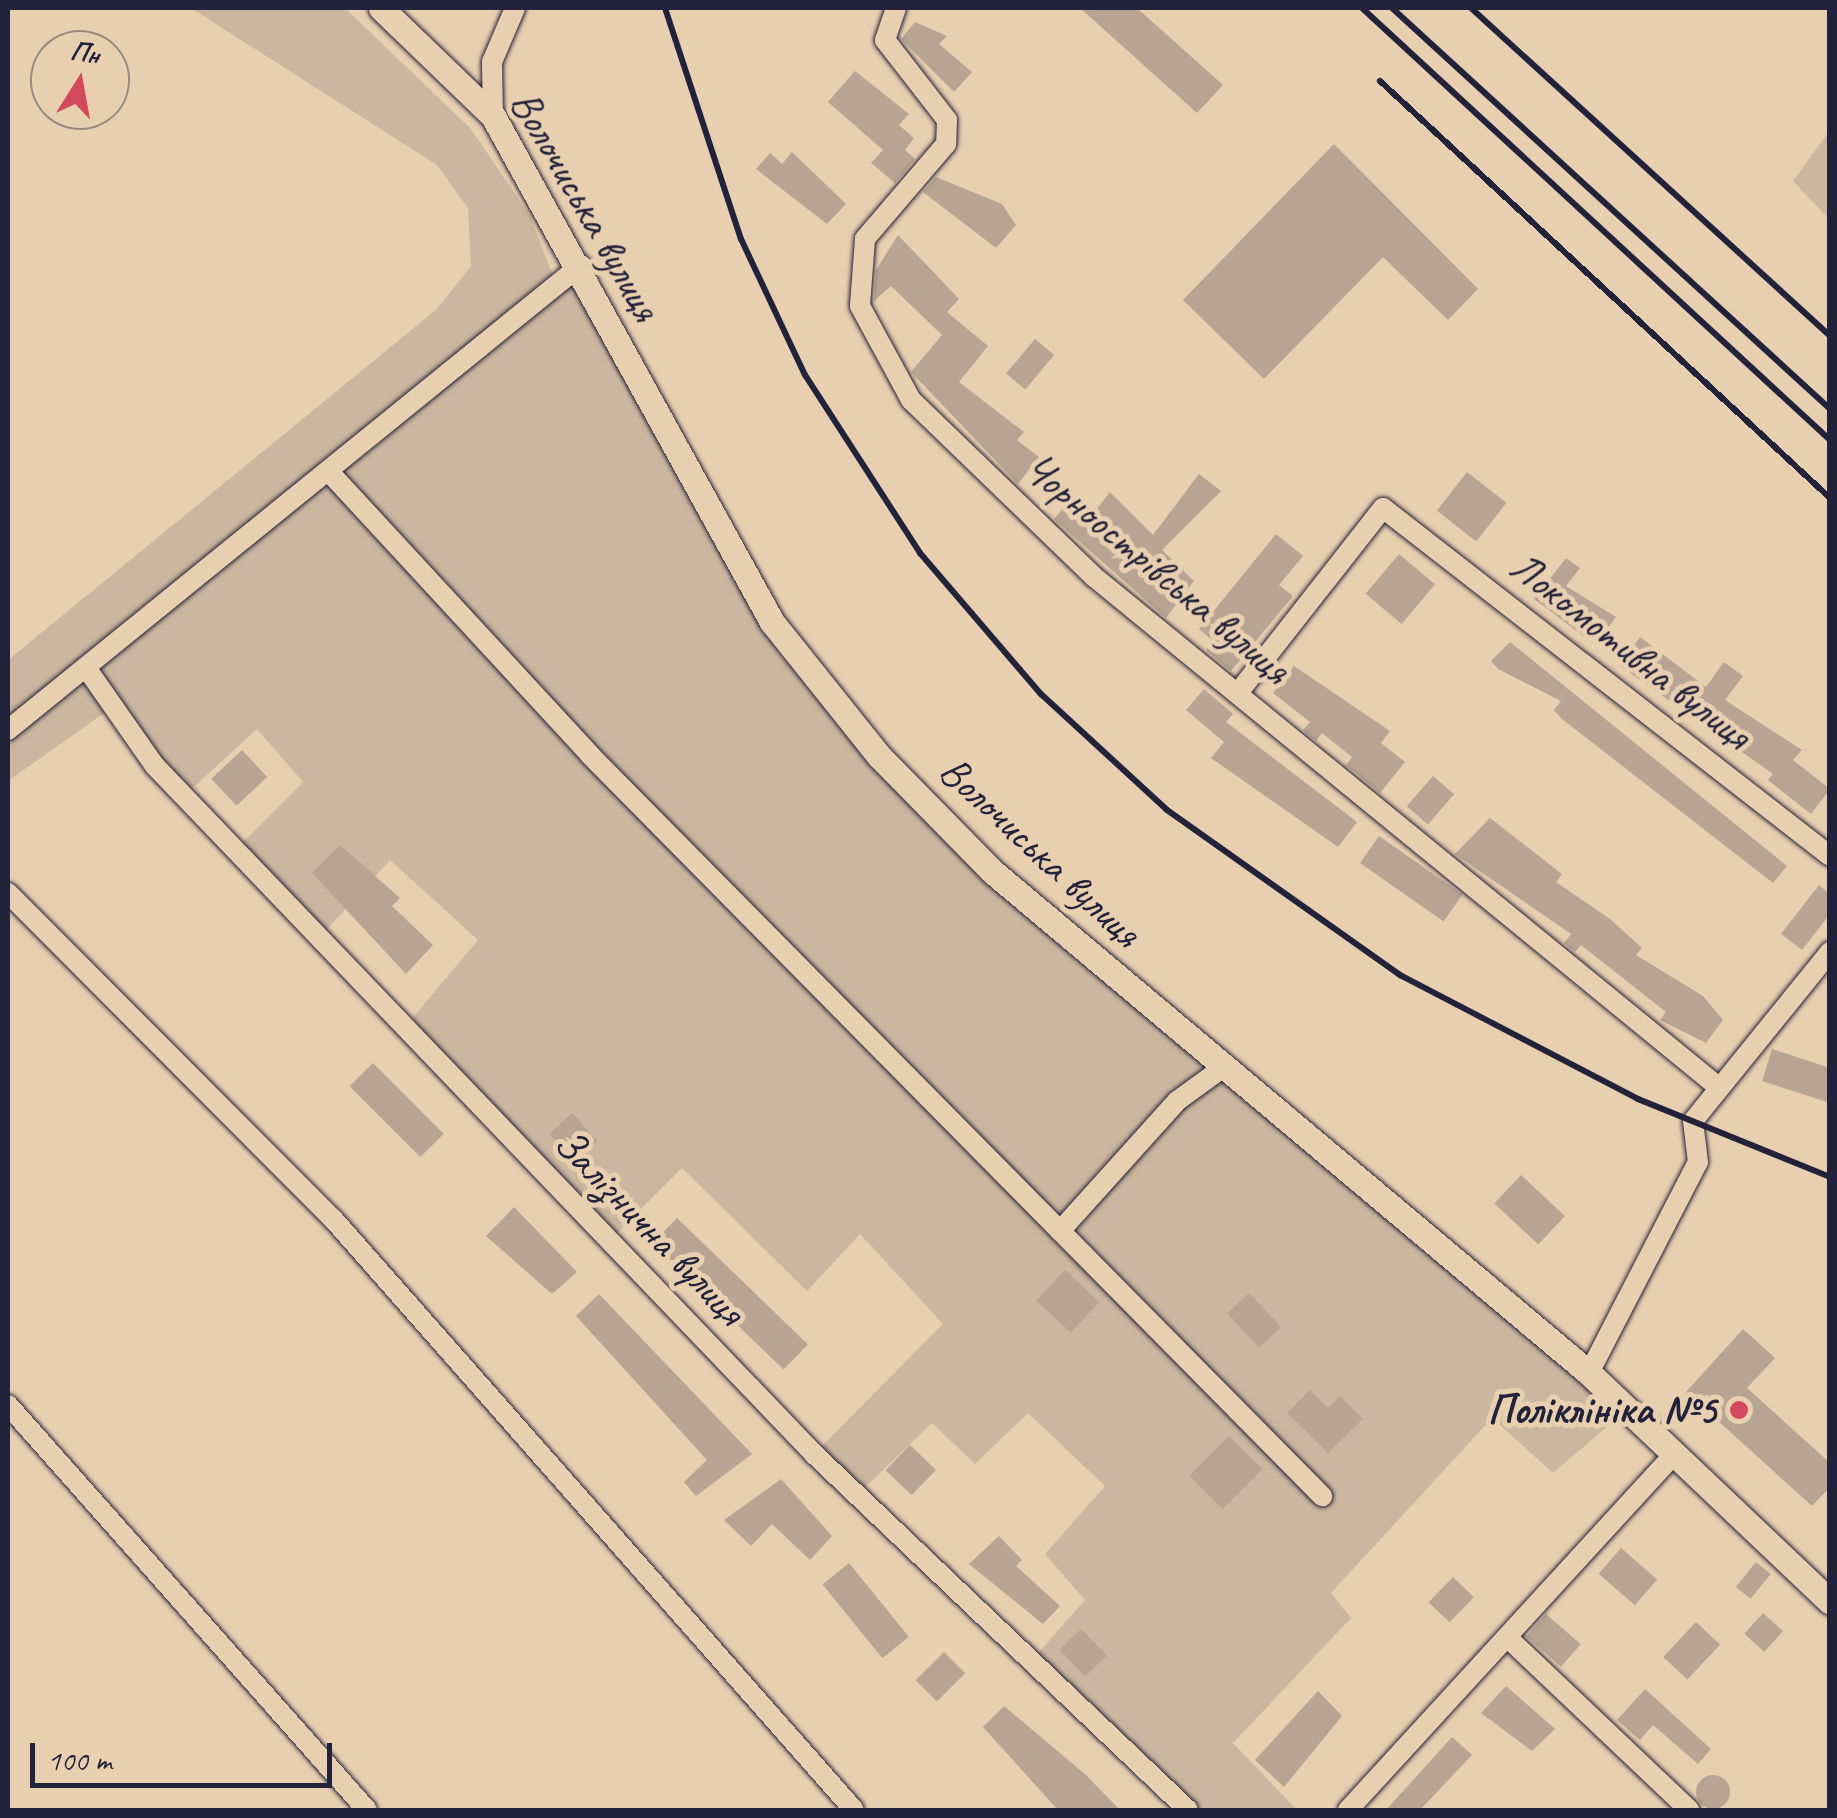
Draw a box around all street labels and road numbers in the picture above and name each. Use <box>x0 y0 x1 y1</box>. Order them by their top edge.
street label: Волочиська вулиця <box>499 82 671 330</box>
street label: Чорноострівська вулиця <box>1013 443 1301 695</box>
street label: Локомотивна вулиця <box>1499 541 1761 761</box>
street label: Волочиська вулиця <box>928 746 1152 958</box>
street label: Залізнична вулиця <box>542 1117 756 1337</box>

